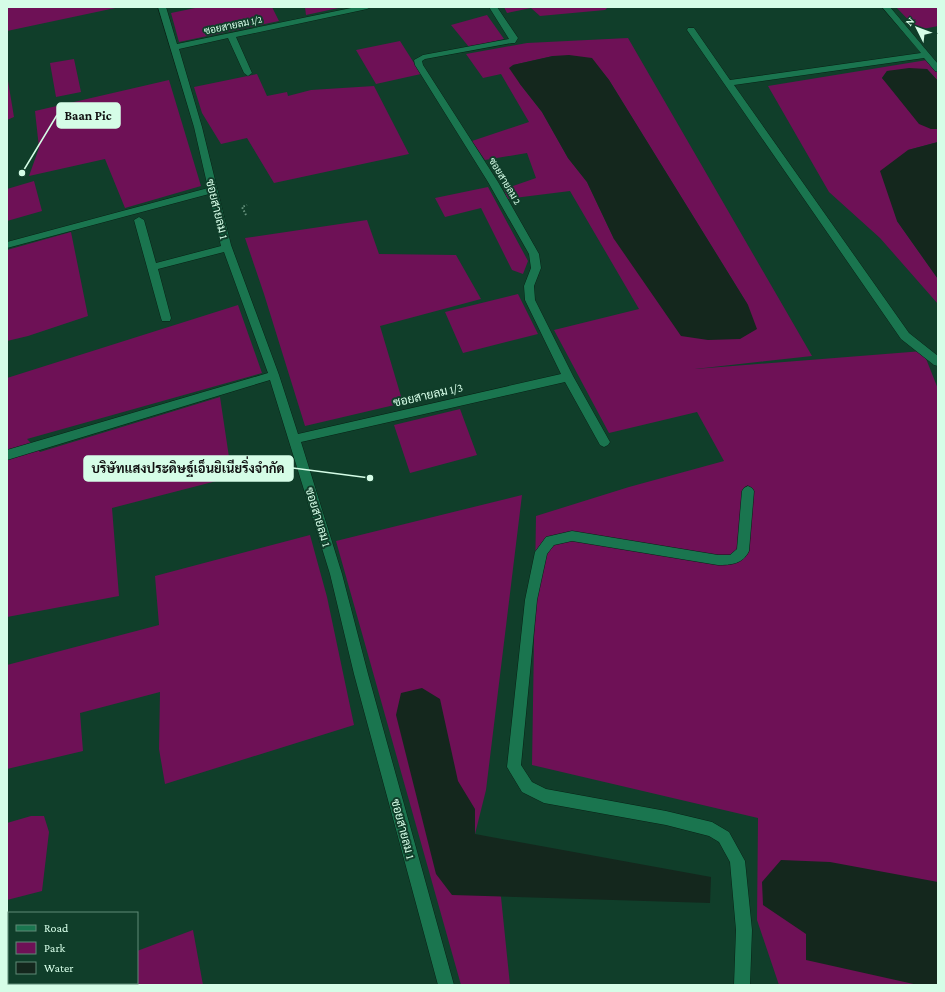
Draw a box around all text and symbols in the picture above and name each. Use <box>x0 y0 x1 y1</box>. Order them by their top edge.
north arrow <box>897 8 937 48</box>
street label: ซอยสายลม 1/2 <box>203 13 263 37</box>
text: N <box>903 14 917 28</box>
callout: Baan Pic <box>57 103 120 128</box>
text: Baan Pic <box>64 108 112 123</box>
street label: ซอยสายลม 2 <box>487 156 523 207</box>
street label: ซอยสายลม 1 <box>203 177 231 241</box>
street label: ซอยสายลม 1/3 <box>392 380 464 410</box>
callout: บริษัทแสงประดิษฐ์เอ็นยิเนียริ่งจำกัด <box>84 456 293 481</box>
text: บริษัทแสงประดิษฐ์เอ็นยิเนียริ่งจำกัด <box>91 456 285 478</box>
street label: ซอยสายลม 1 <box>302 486 334 548</box>
street label: ซอยสายลม 1 <box>388 797 418 861</box>
legend <box>8 912 138 984</box>
text: Road <box>44 921 69 935</box>
text: Park <box>44 941 66 955</box>
text: Water <box>44 961 74 975</box>

